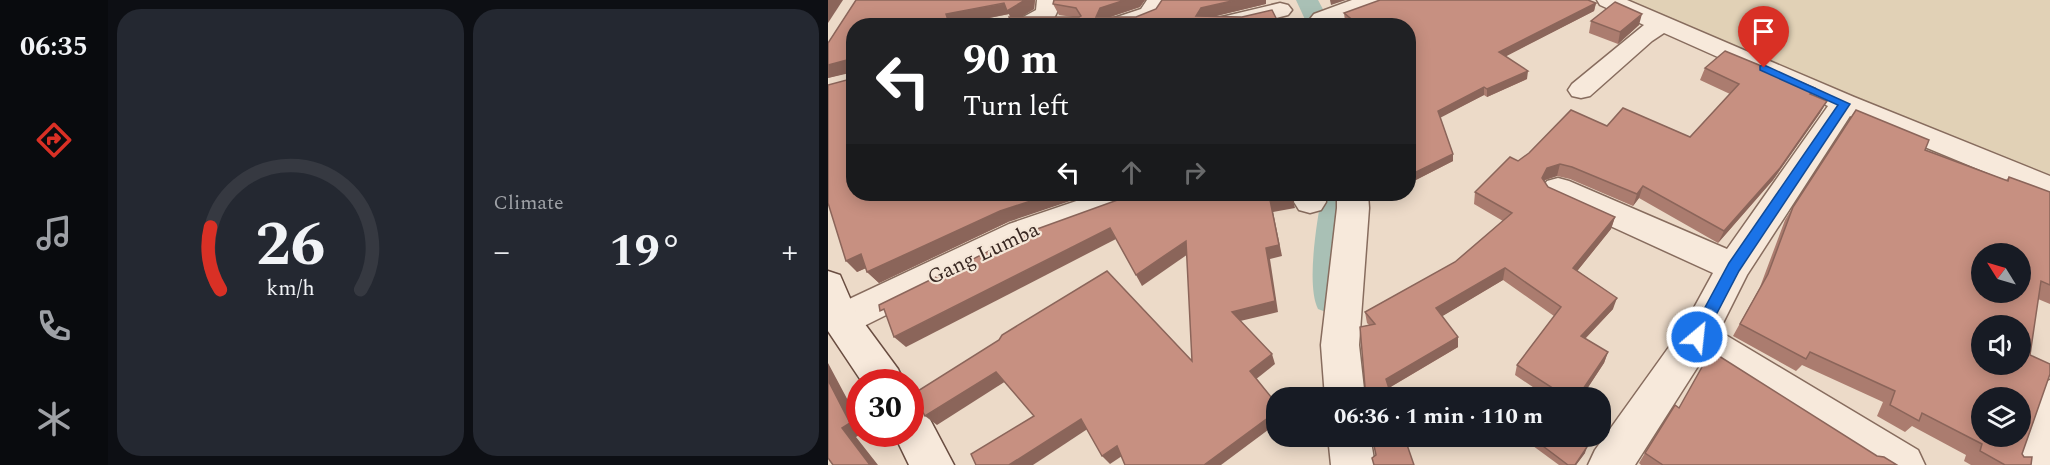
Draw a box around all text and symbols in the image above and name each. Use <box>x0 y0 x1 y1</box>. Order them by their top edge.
pin <box>1738 6 1789 68</box>
icon: arrive <box>1747 15 1780 48</box>
text: 06:35 <box>20 26 88 68</box>
text: 90 m <box>963 29 1058 92</box>
icon: left <box>864 42 942 120</box>
text: Turn left <box>963 86 1069 128</box>
icon: directions <box>33 119 75 161</box>
icon: left <box>1052 156 1085 189</box>
icon: ahead <box>1115 156 1148 189</box>
icon: right <box>1178 156 1211 189</box>
text: Climate <box>494 188 564 218</box>
text: 26 <box>255 198 325 293</box>
icon: music <box>33 212 75 254</box>
street label: Gang Lumba <box>922 214 1045 294</box>
text: 19° <box>609 217 682 286</box>
text: − <box>494 227 510 277</box>
text: + <box>782 227 798 277</box>
north arrow <box>1971 243 2031 303</box>
map controls <box>1971 243 2031 447</box>
text: km/h <box>266 272 314 305</box>
icon: phone <box>33 305 75 347</box>
position arrow <box>1665 305 1729 369</box>
button: sound <box>1971 315 2031 375</box>
speed limit sign: 30 <box>846 369 924 447</box>
button: layers <box>1971 387 2031 447</box>
icon: climate <box>33 398 75 440</box>
text: 06:36 · 1 min · 110 m <box>1334 400 1543 433</box>

